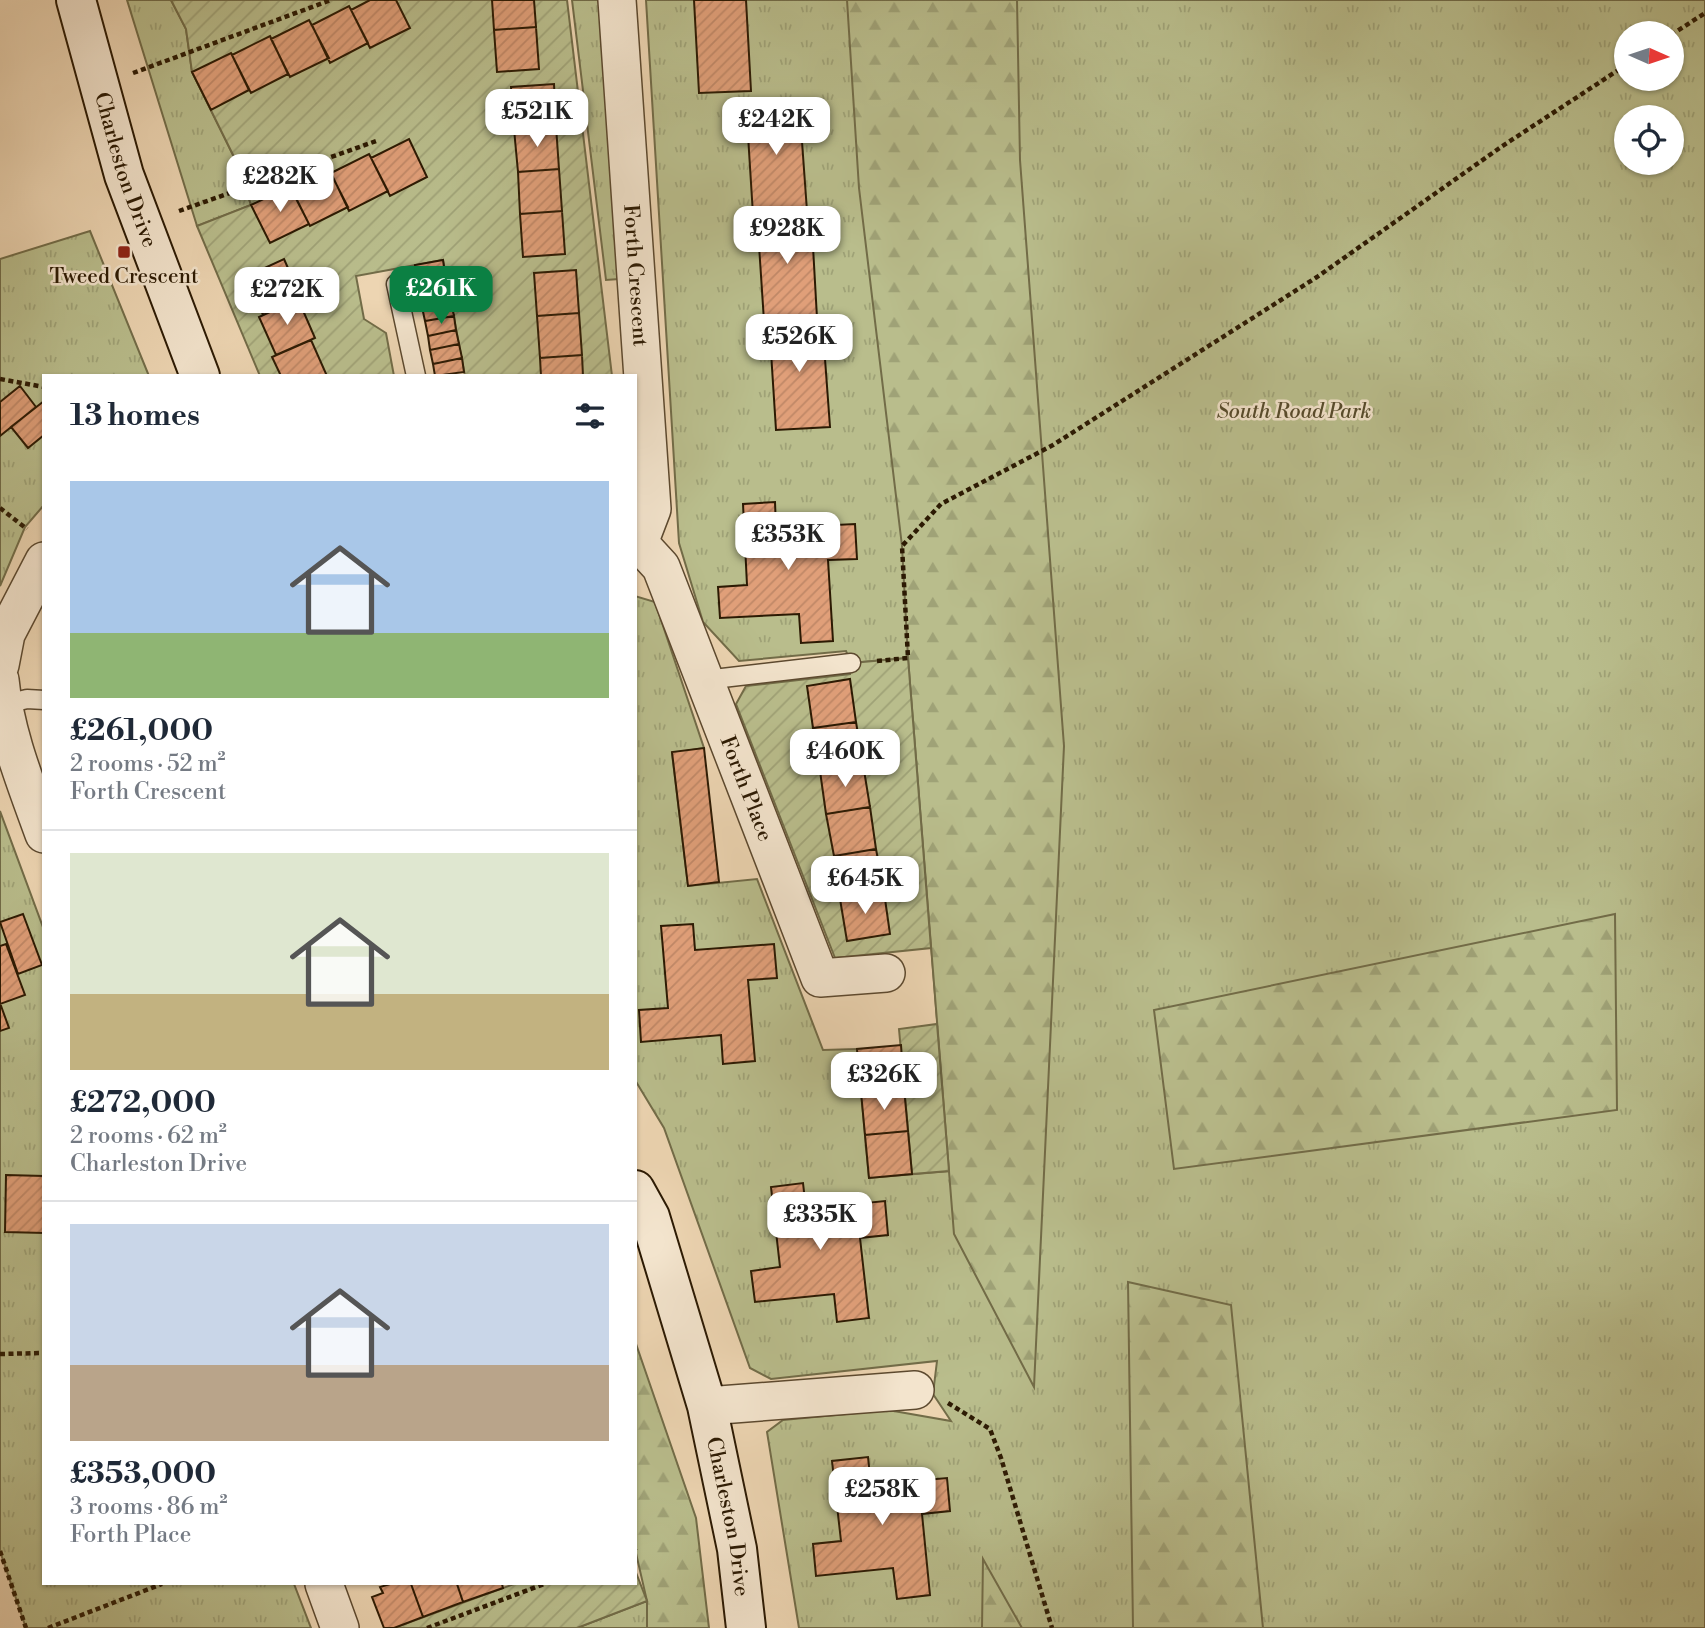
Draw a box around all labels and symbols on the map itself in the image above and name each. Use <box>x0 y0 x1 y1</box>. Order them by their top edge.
north arrow <box>1614 21 1684 91</box>
street label: Charleston Drive <box>88 89 162 252</box>
pin: £521K <box>488 90 586 149</box>
pin: £242K <box>727 97 825 157</box>
pin: £282K <box>231 154 329 214</box>
street label: Forth Crescent <box>617 203 653 348</box>
pin: £928K <box>738 206 836 266</box>
marker: Tweed Crescent <box>116 244 132 260</box>
place label: Tweed Crescent <box>49 264 199 290</box>
pin: £261K <box>392 266 490 326</box>
pin: £272K <box>238 268 336 327</box>
pin: £526K <box>750 314 848 374</box>
park label: South Road Park <box>1217 399 1371 425</box>
pin: £353K <box>739 512 837 572</box>
pin: £460K <box>796 730 894 789</box>
street label: Forth Place <box>714 732 778 845</box>
pin: £645K <box>816 856 914 916</box>
pin: £326K <box>835 1052 933 1112</box>
pin: £335K <box>771 1192 869 1252</box>
street label: Charleston Drive <box>700 1435 754 1598</box>
pin: £258K <box>833 1468 931 1527</box>

